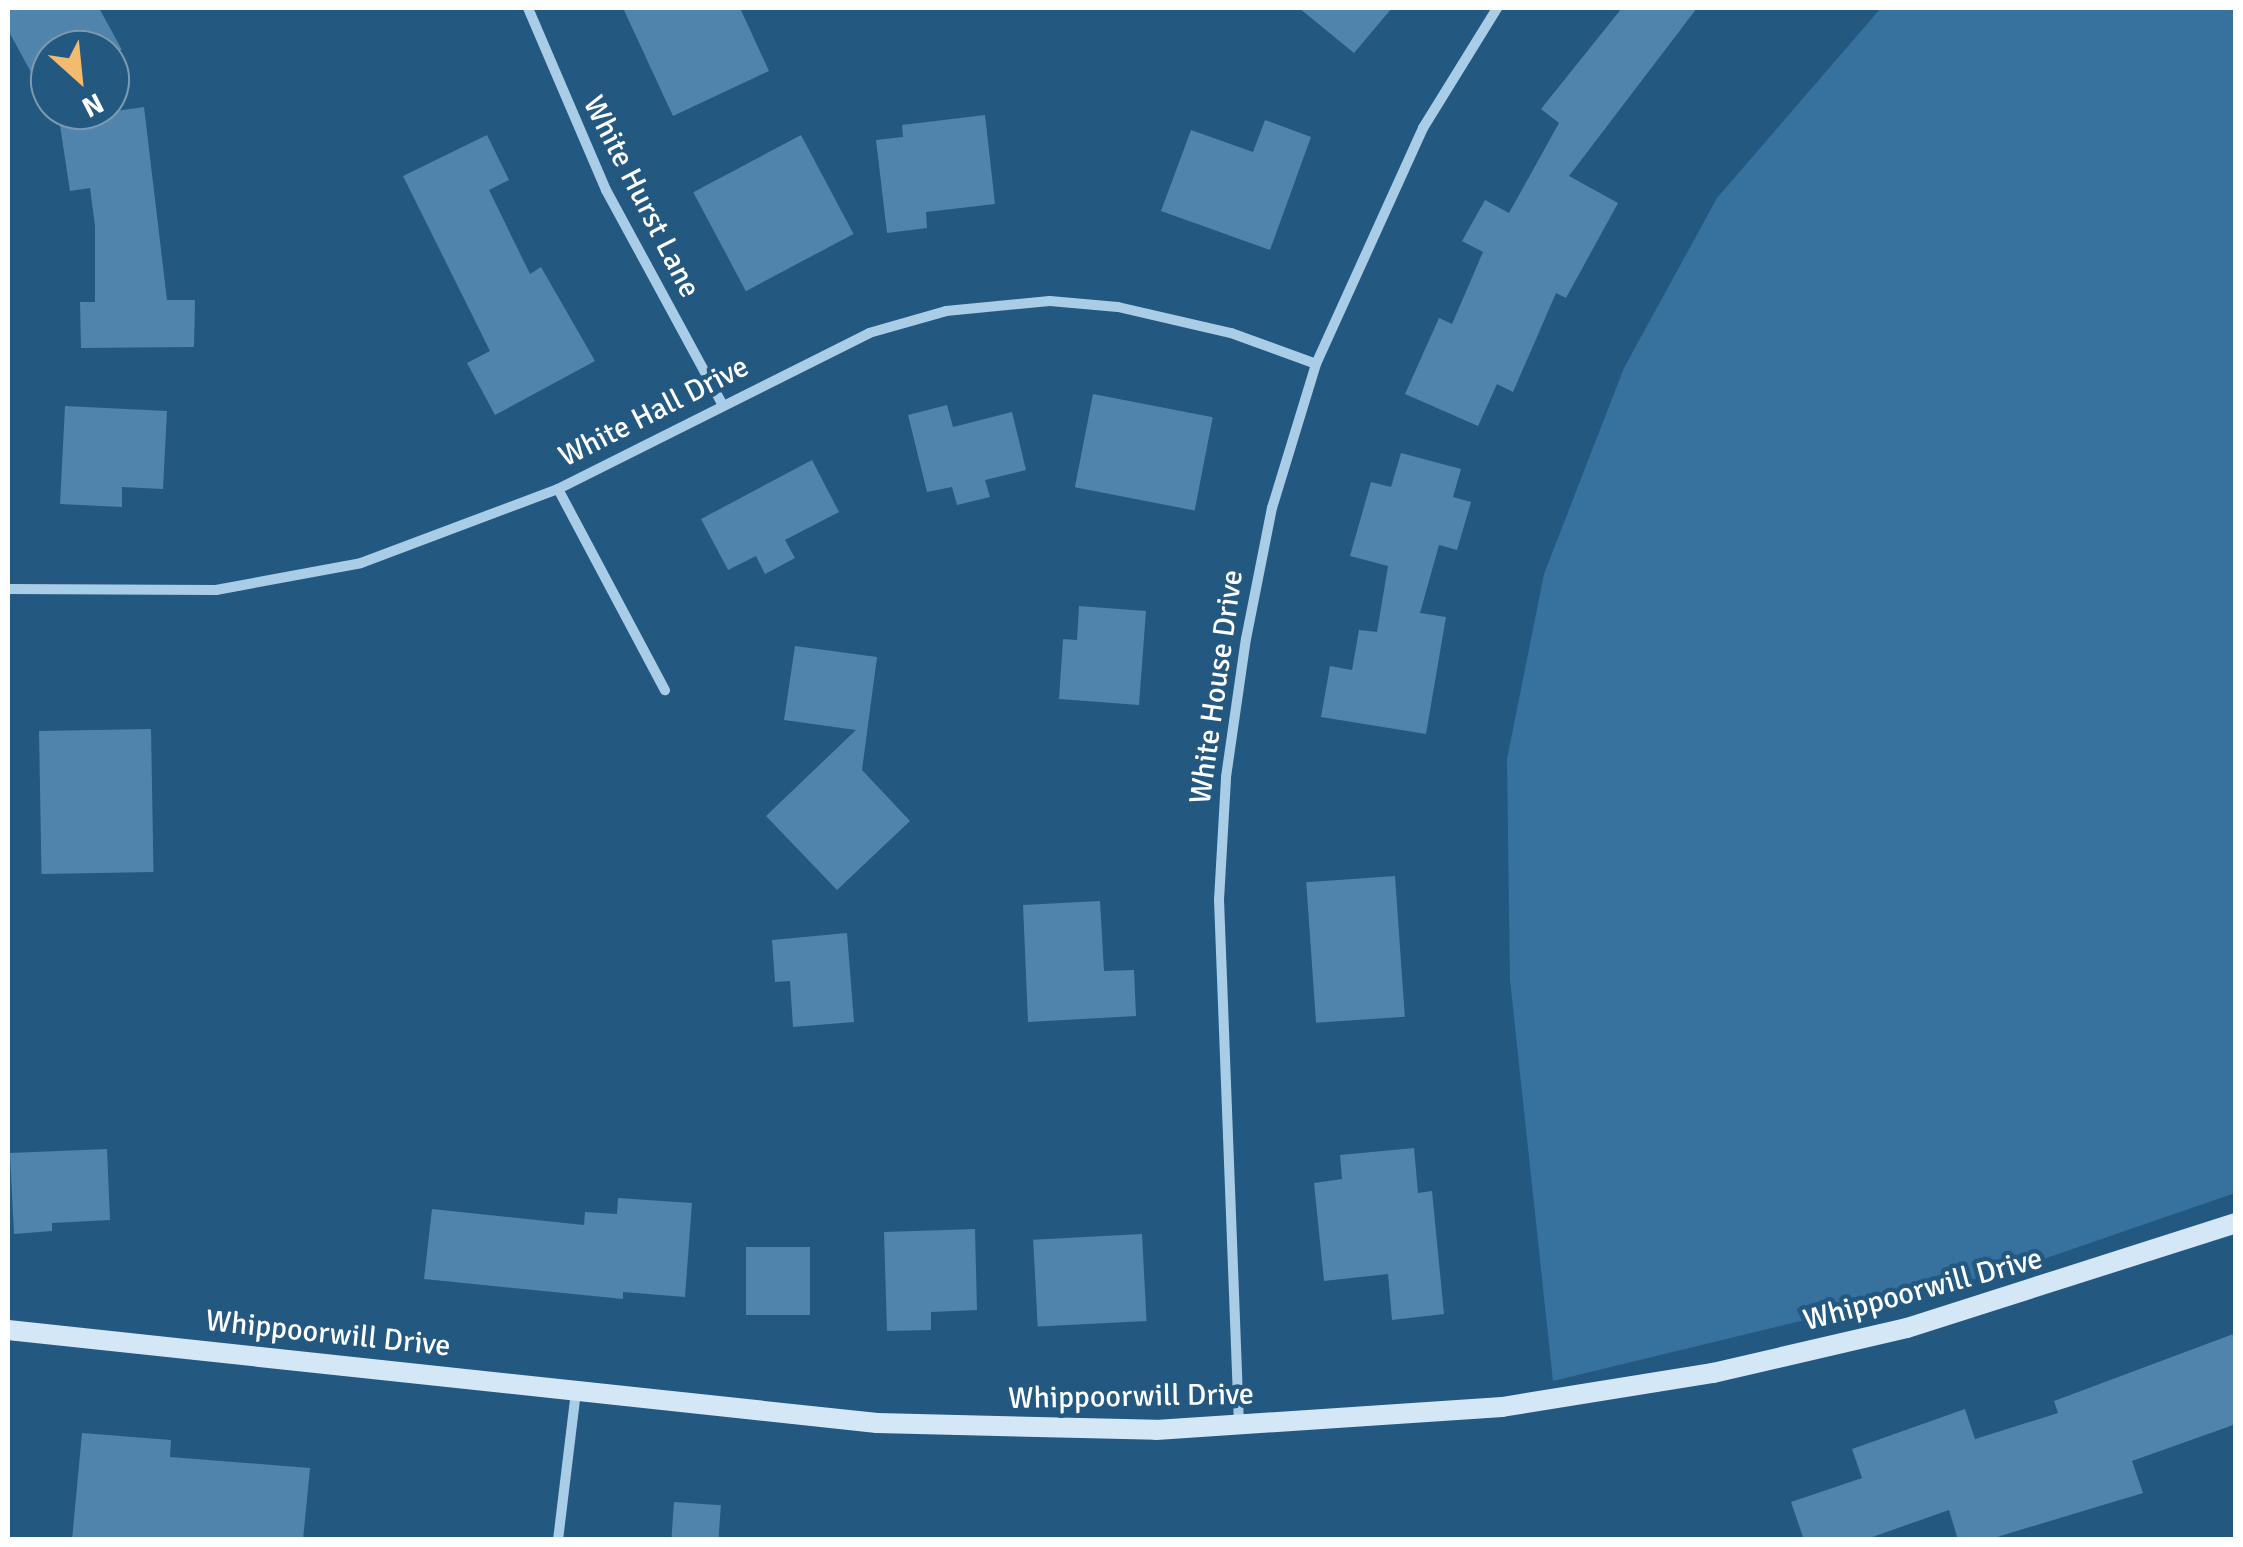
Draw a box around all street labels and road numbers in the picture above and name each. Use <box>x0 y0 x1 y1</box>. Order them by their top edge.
street label: White Hurst Lane <box>575 90 707 304</box>
street label: White Hall Drive <box>553 349 755 475</box>
street label: White House Drive <box>1183 568 1251 806</box>
street label: Whippoorwill Drive <box>1800 1241 2046 1339</box>
street label: Whippoorwill Drive <box>204 1303 452 1365</box>
street label: Whippoorwill Drive <box>1008 1377 1254 1417</box>

